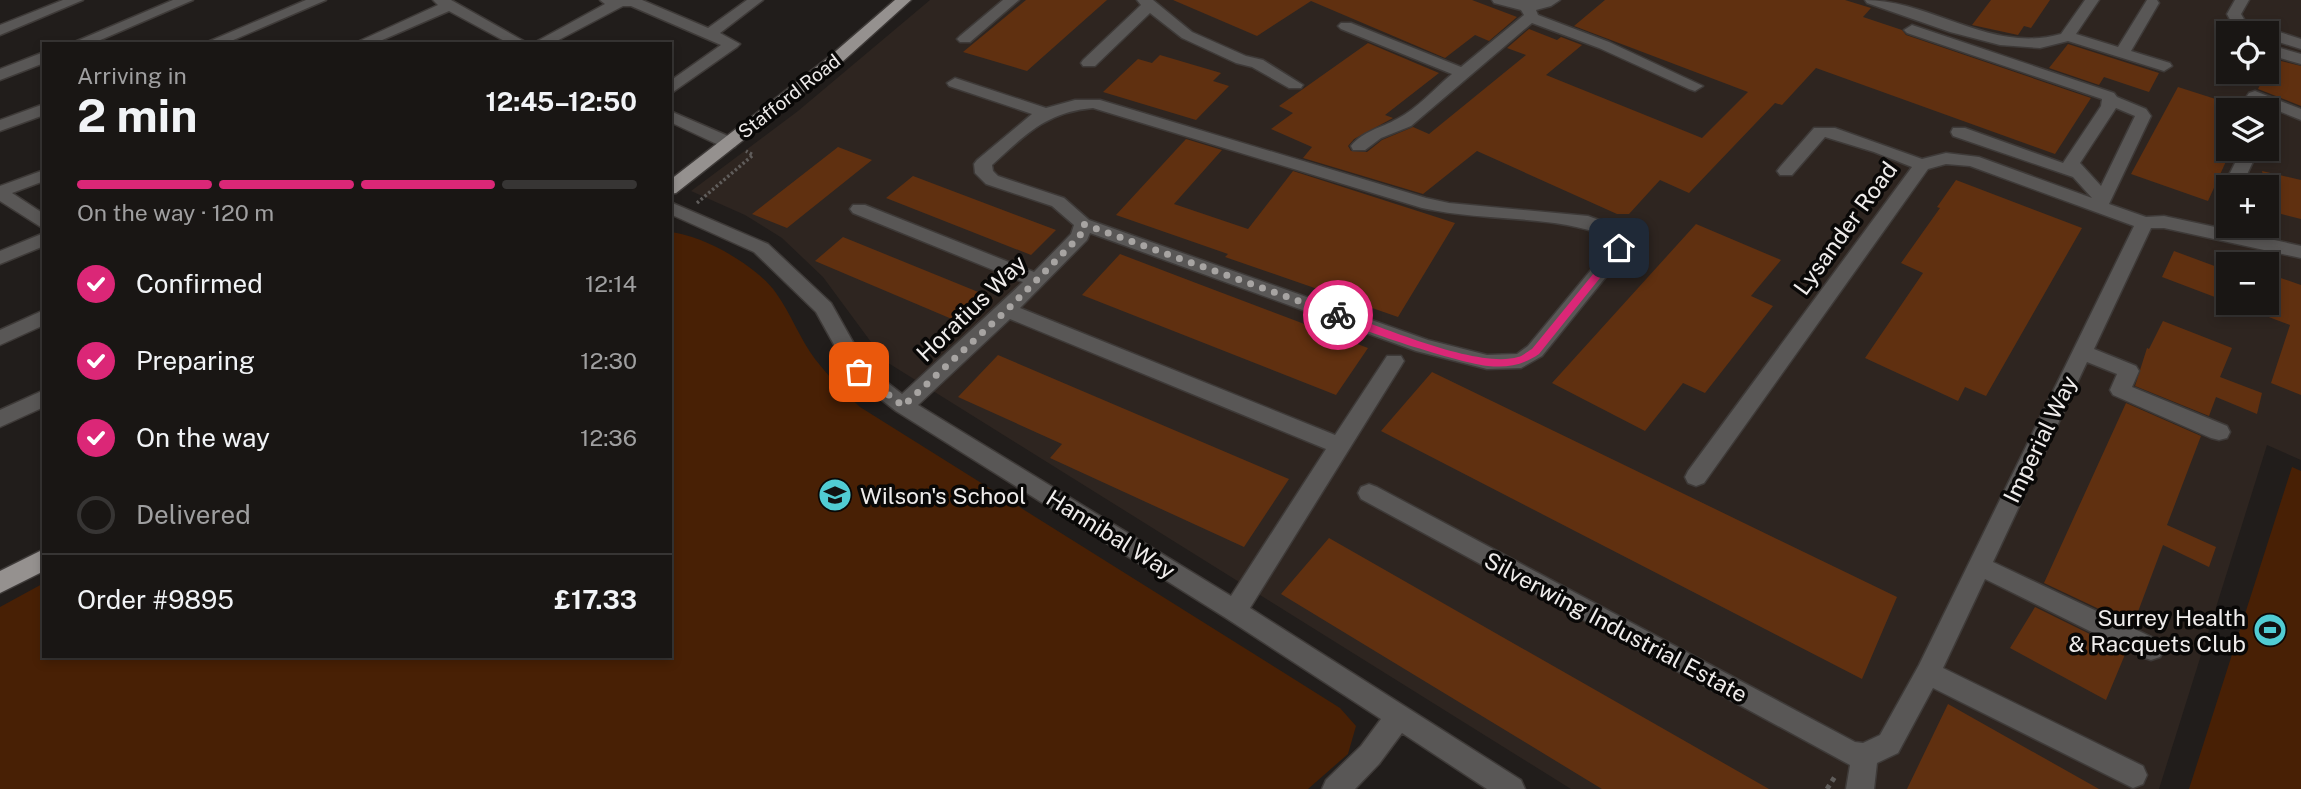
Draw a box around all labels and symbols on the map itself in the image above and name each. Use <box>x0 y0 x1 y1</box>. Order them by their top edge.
street label: Stafford Road <box>734 49 844 143</box>
street label: Lysander Road <box>1788 156 1902 300</box>
pin <box>1589 218 1649 278</box>
street label: Horatius Way <box>911 249 1031 367</box>
courier <box>1303 280 1373 350</box>
pin <box>829 342 889 402</box>
street label: Imperial Way <box>1998 371 2082 507</box>
school or university icon: Wilson's School <box>816 476 854 514</box>
place label: Wilson's School <box>860 482 1026 509</box>
street label: Hannibal Way <box>1042 484 1180 584</box>
street label: Silverwing Industrial Estate <box>1480 546 1752 708</box>
place label: Surrey Health & Racquets Club <box>2068 604 2246 657</box>
sports icon: Surrey Health & Racquets Club <box>2251 611 2289 649</box>

